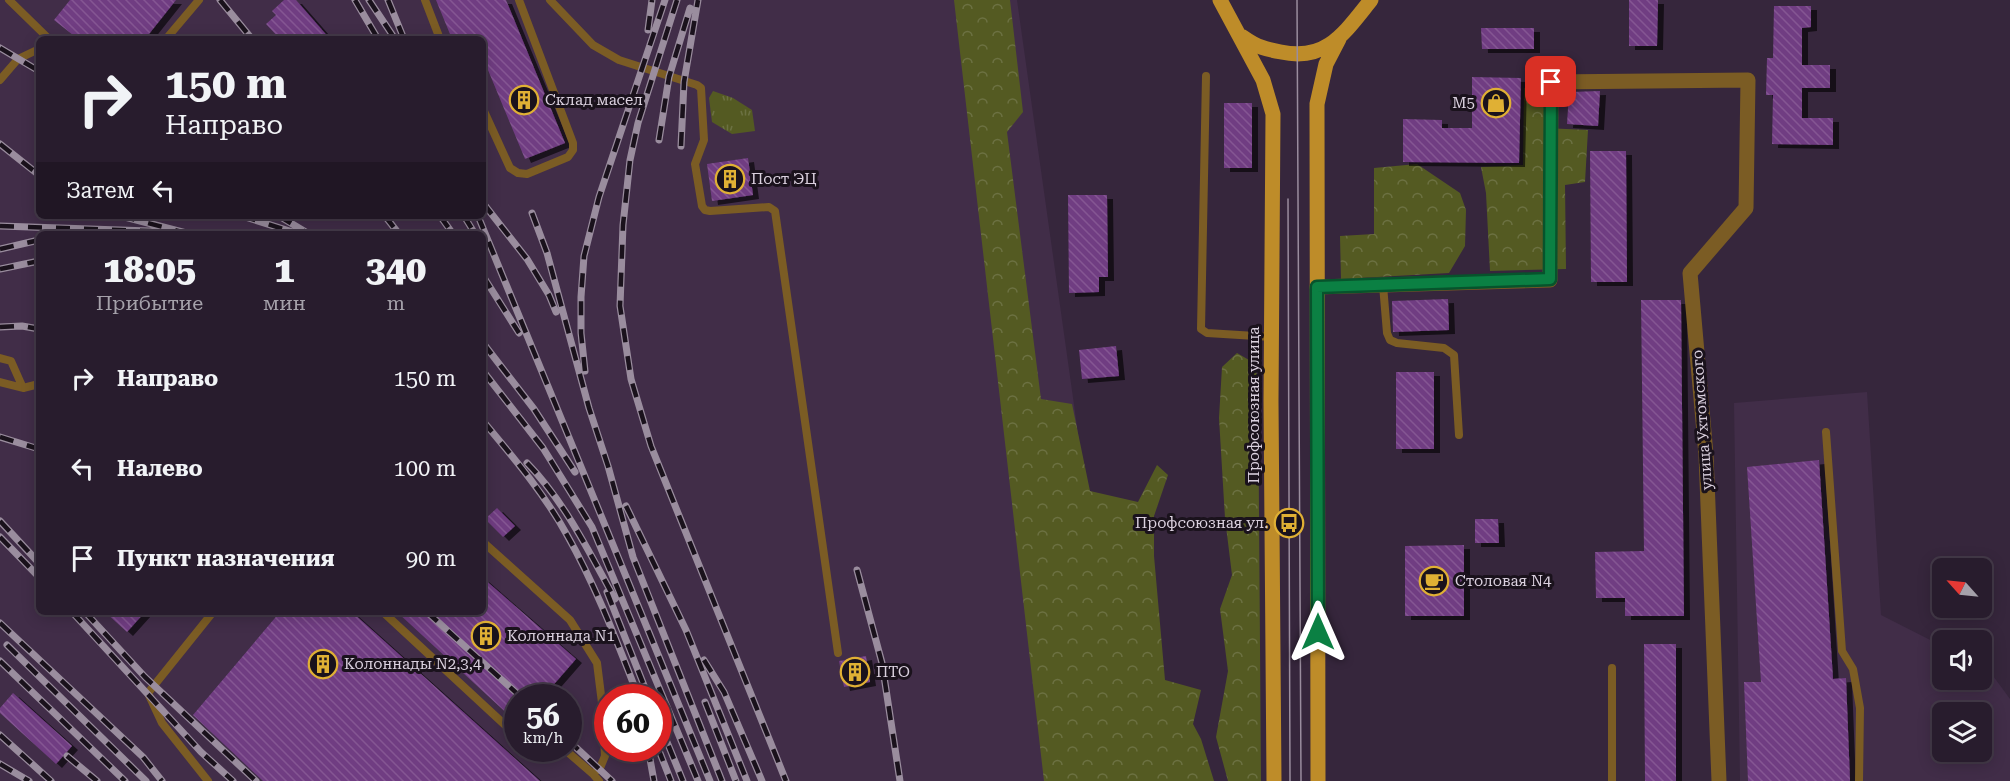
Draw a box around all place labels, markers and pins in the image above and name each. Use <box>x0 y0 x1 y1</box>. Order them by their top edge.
pin <box>1525 56 1576 107</box>
building icon: Склад масел <box>508 84 540 116</box>
shop icon: М5 <box>1480 87 1512 119</box>
place label: Склад масел <box>545 91 643 109</box>
place label: М5 <box>1452 94 1475 112</box>
building icon: Пост ЭЦ <box>714 163 746 195</box>
place label: Пост ЭЦ <box>751 170 817 188</box>
bus stop icon: Профсоюзная ул. <box>1273 507 1305 539</box>
place label: Профсоюзная ул. <box>1135 514 1268 532</box>
cafe icon: Столовая N4 <box>1418 565 1450 597</box>
place label: Столовая N4 <box>1455 572 1552 590</box>
building icon: Колоннада N1 <box>470 620 502 652</box>
place label: Колоннада N1 <box>507 627 615 645</box>
building icon: Колоннады N2,3,4 <box>307 648 339 680</box>
place label: Колоннады N2,3,4 <box>344 655 482 673</box>
building icon: ПТО <box>839 656 871 688</box>
place label: ПТО <box>876 663 910 681</box>

